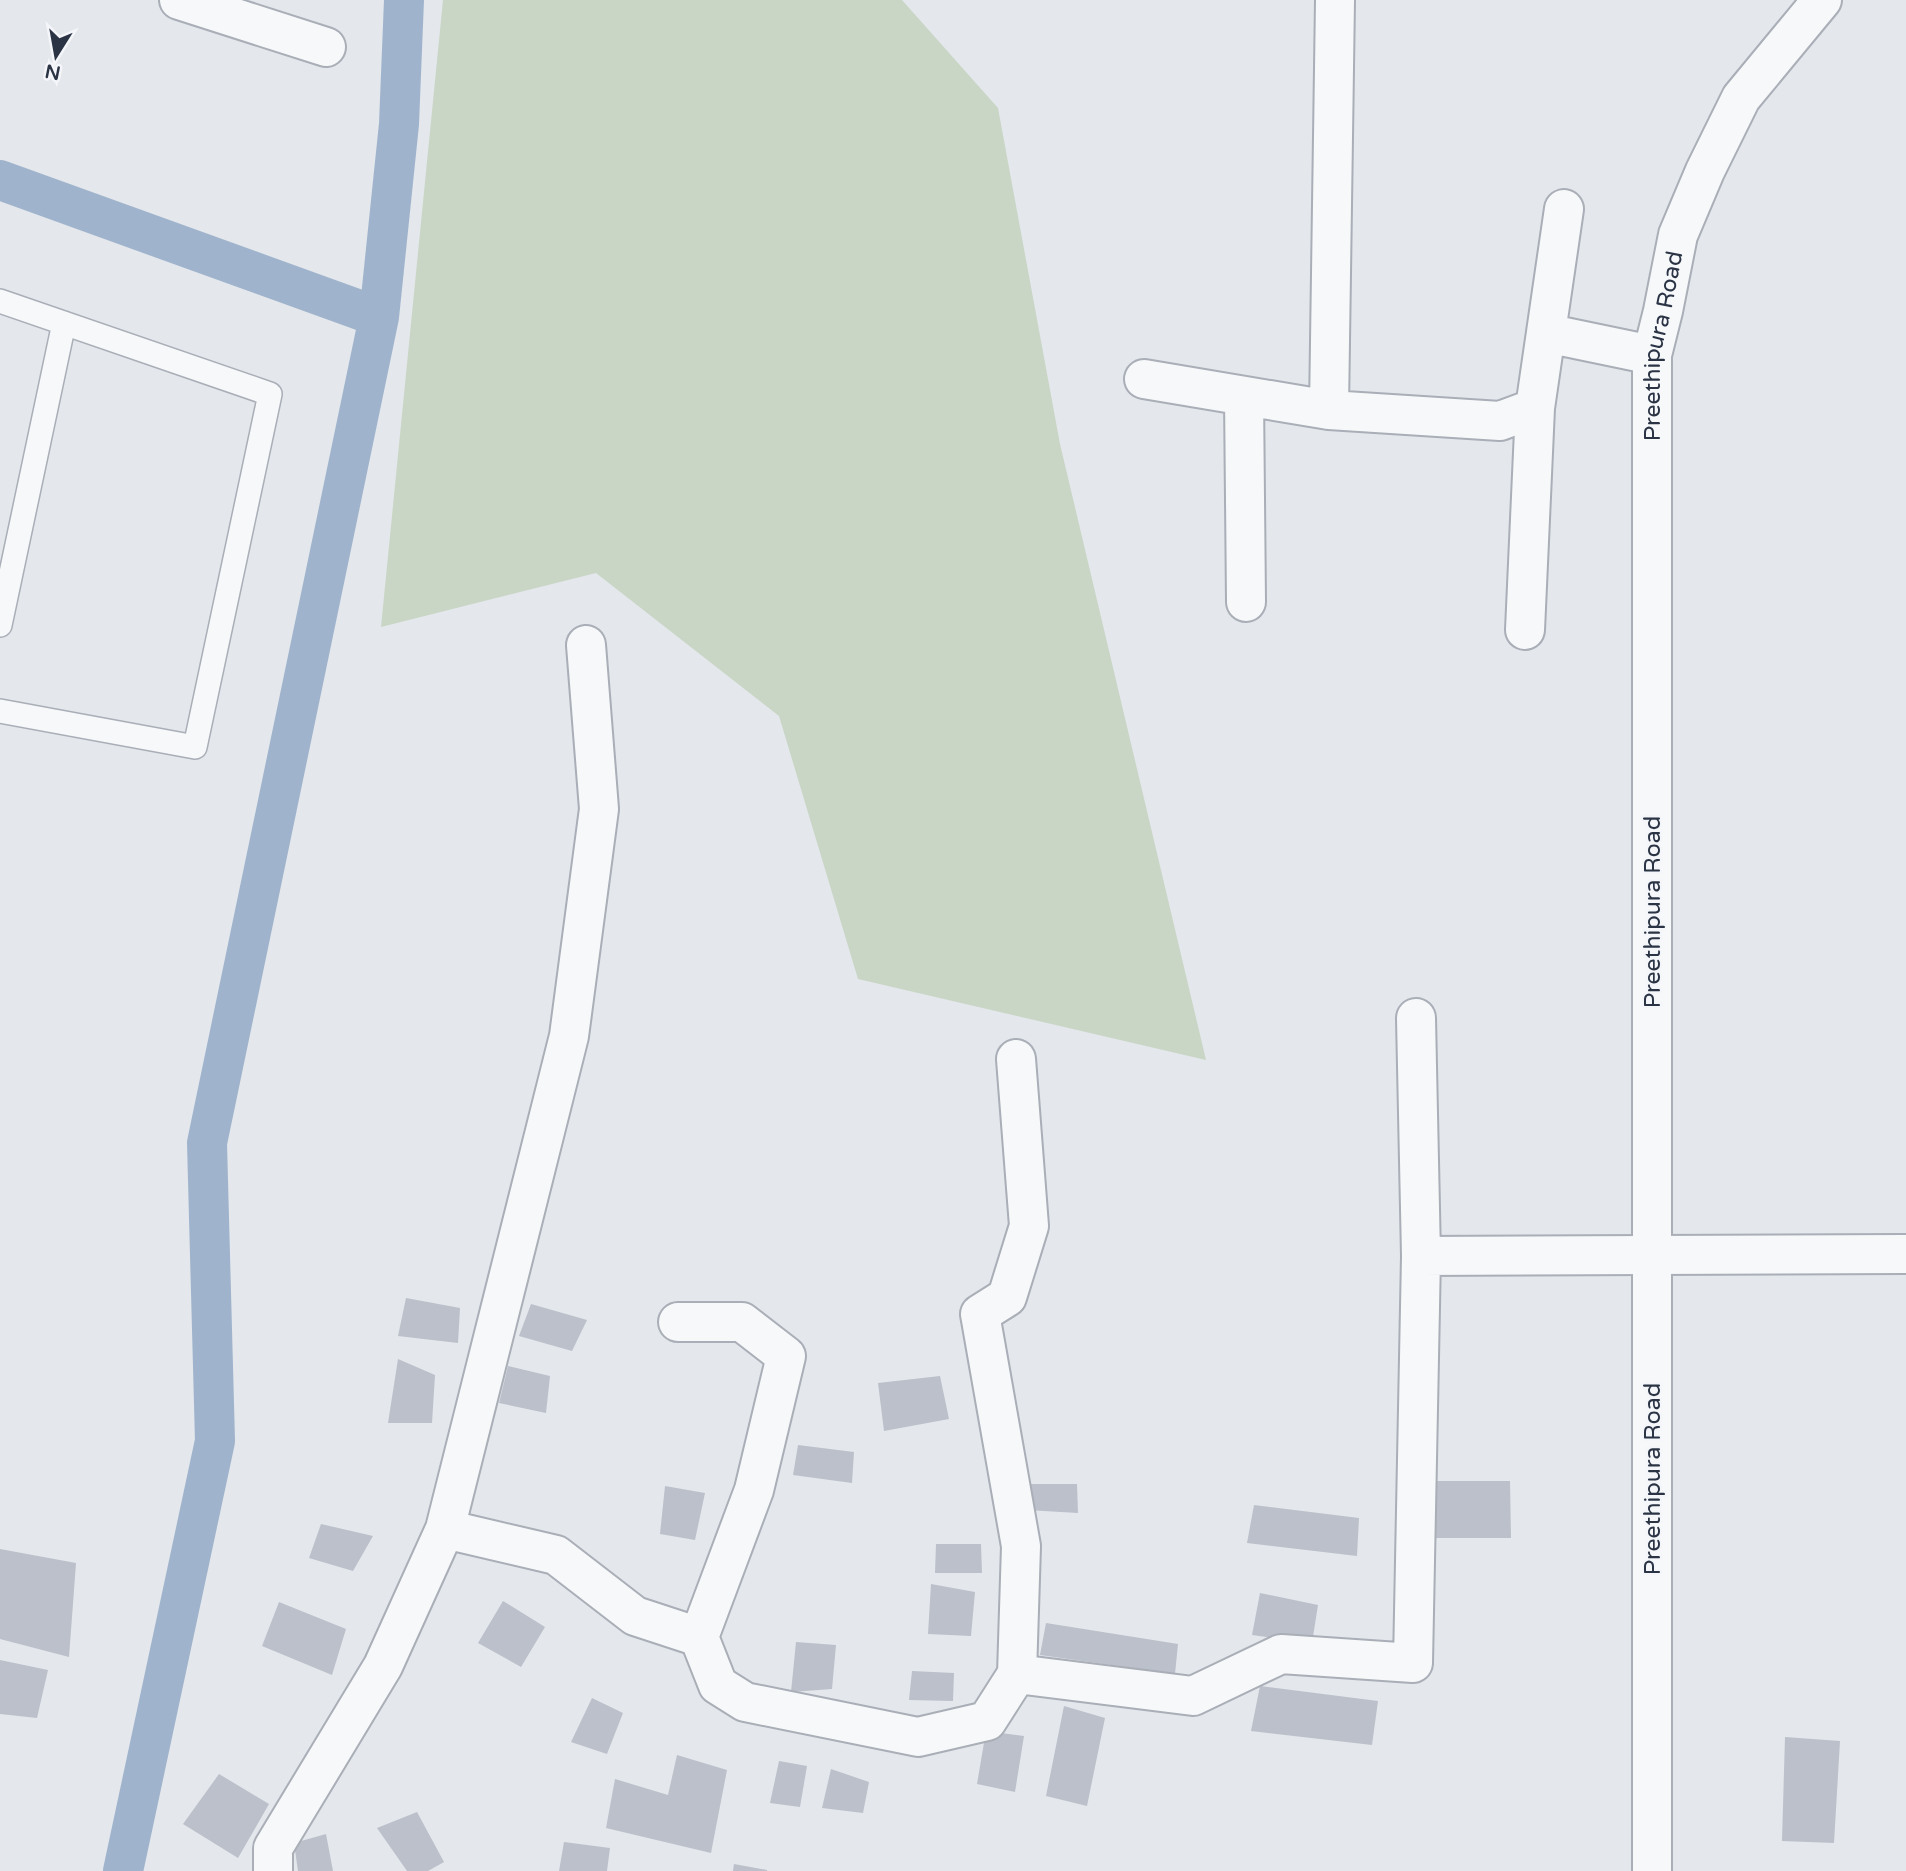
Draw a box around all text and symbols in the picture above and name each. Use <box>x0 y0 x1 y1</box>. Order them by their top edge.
north arrow <box>21 21 91 91</box>
text: N <box>43 59 63 84</box>
street label: Preethipura Road <box>1639 249 1690 441</box>
street label: Preethipura Road <box>1639 816 1667 1008</box>
street label: Preethipura Road <box>1639 1383 1667 1575</box>

